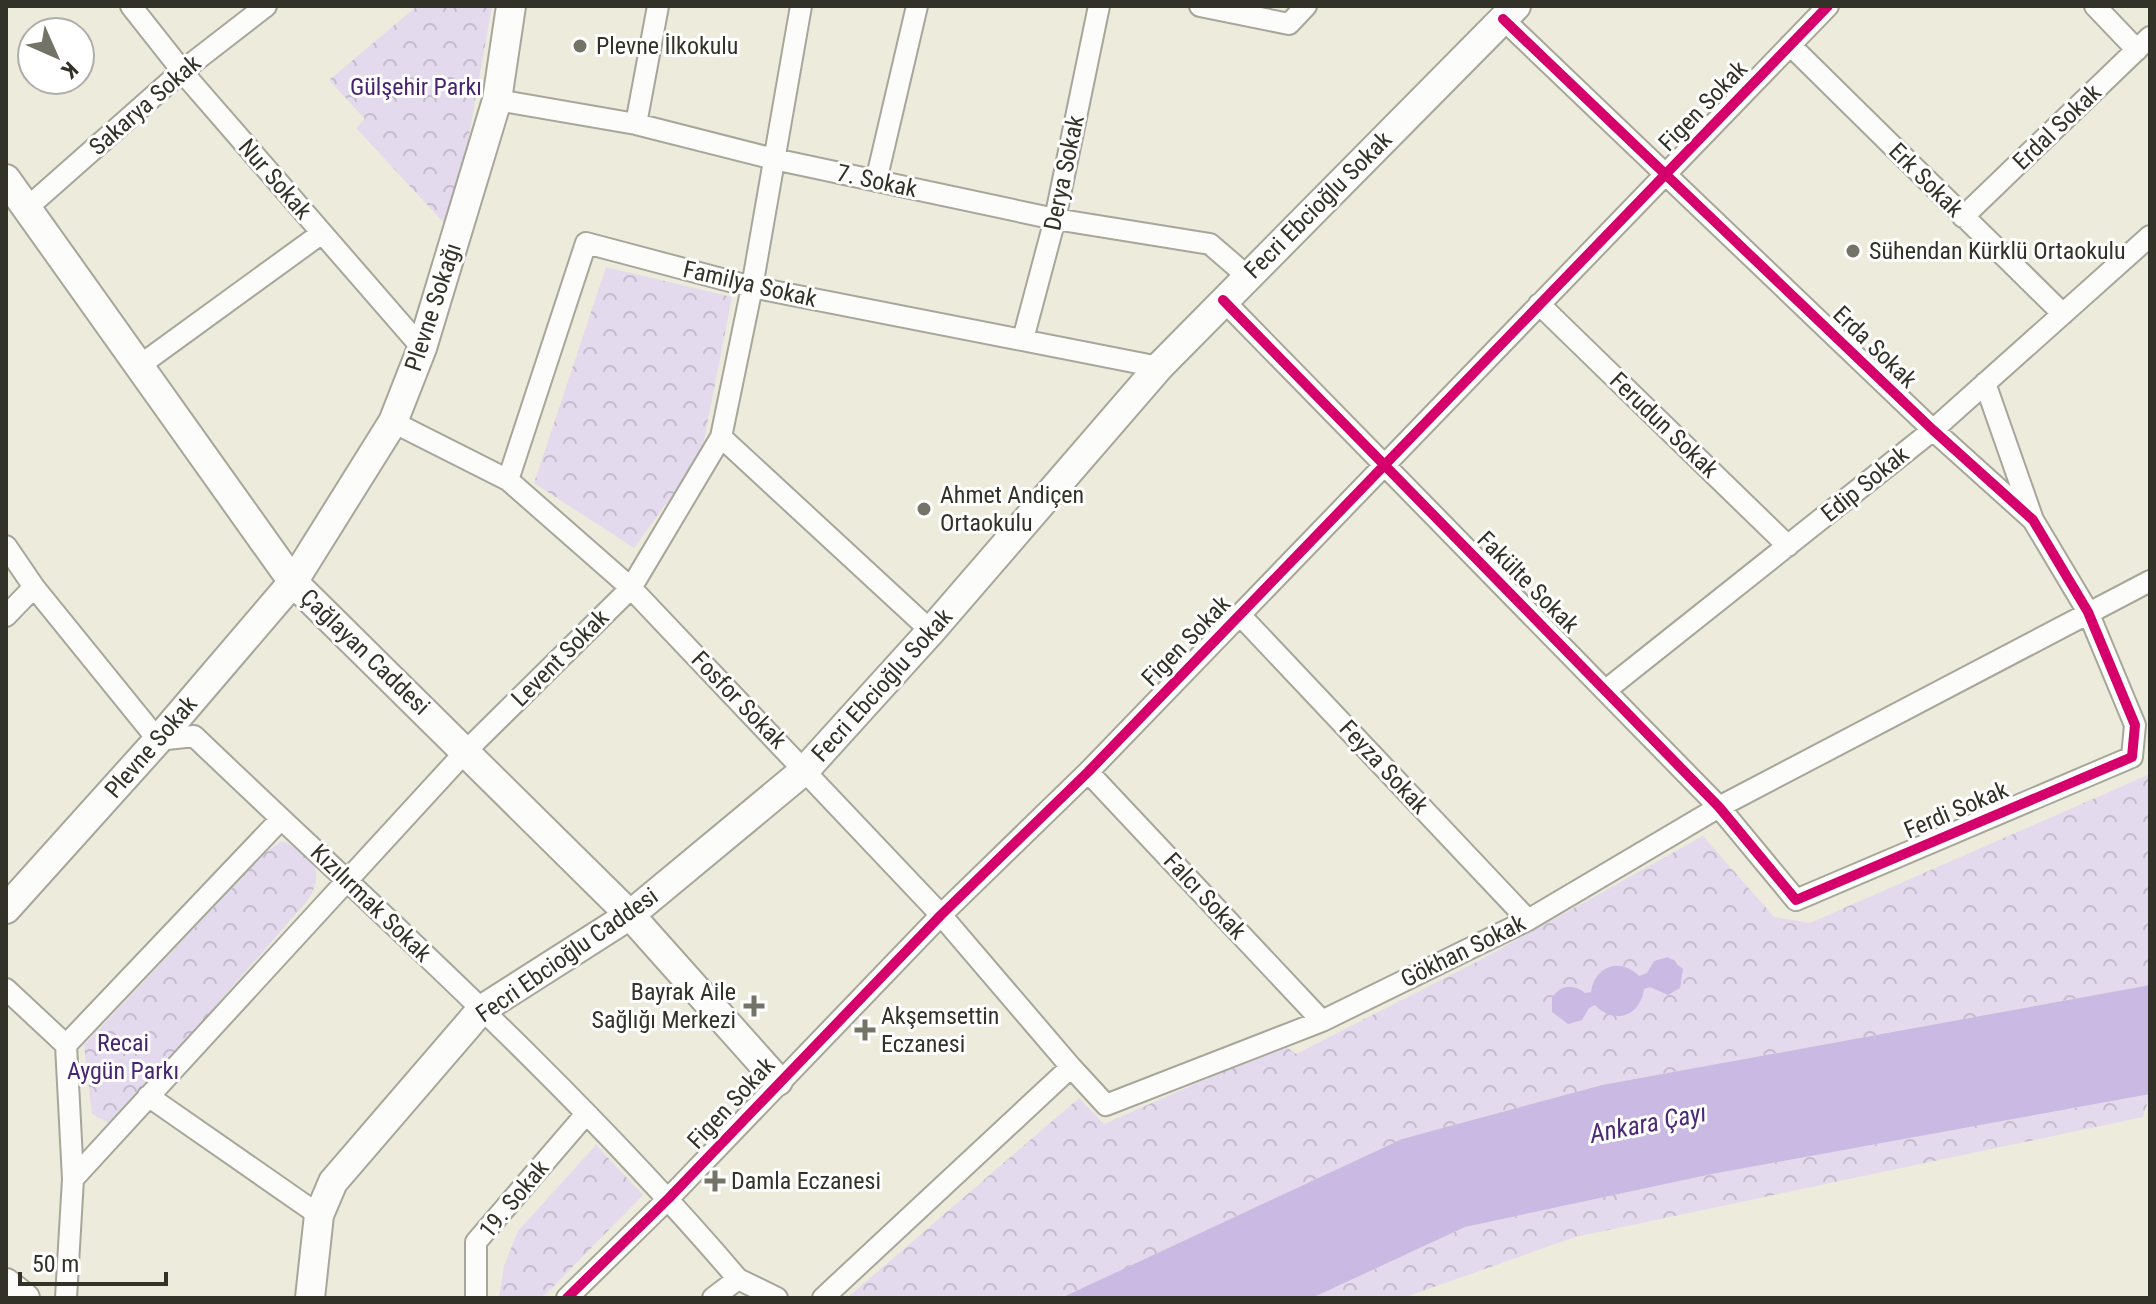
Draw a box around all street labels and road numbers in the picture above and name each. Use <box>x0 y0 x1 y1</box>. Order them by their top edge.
street label: Sakarya Sokak <box>84 49 206 161</box>
street label: Figen Sokak <box>1653 55 1753 157</box>
street label: Erdal Sokak <box>2007 78 2107 176</box>
street label: Derya Sokak <box>1038 113 1090 233</box>
street label: Fecri Ebcioğlu Sokak <box>1239 126 1397 284</box>
street label: Nur Sokak <box>233 133 317 225</box>
street label: Erk Sokak <box>1883 137 1969 223</box>
street label: 7. Sokak <box>834 159 920 203</box>
street label: Plevne Sokağı <box>399 240 467 374</box>
street label: Familya Sokak <box>681 255 820 313</box>
street label: Erda Sokak <box>1827 300 1923 394</box>
street label: Ferudun Sokak <box>1604 366 1724 484</box>
street label: Edip Sokak <box>1816 440 1914 528</box>
street label: Fakülte Sokak <box>1471 525 1585 639</box>
street label: Çağlayan Caddesi <box>295 583 435 721</box>
street label: Figen Sokak <box>1136 590 1236 692</box>
street label: Fecri Ebcioğlu Sokak <box>806 603 958 767</box>
street label: Levent Sokak <box>506 604 614 712</box>
street label: Fosfor Sokak <box>686 646 792 755</box>
street label: Plevne Sokak <box>99 690 203 804</box>
street label: Feyza Sokak <box>1334 714 1434 820</box>
street label: Ferdi Sokak <box>1900 776 2012 844</box>
street label: Kızılırmak Sokak <box>305 838 437 968</box>
street label: Falcı Sokak <box>1158 847 1252 945</box>
street label: Fecri Ebcioğlu Caddesi <box>471 882 663 1028</box>
street label: Gökhan Sokak <box>1396 909 1530 993</box>
street label: Figen Sokak <box>682 1051 781 1155</box>
street label: 19. Sokak <box>473 1154 555 1244</box>

